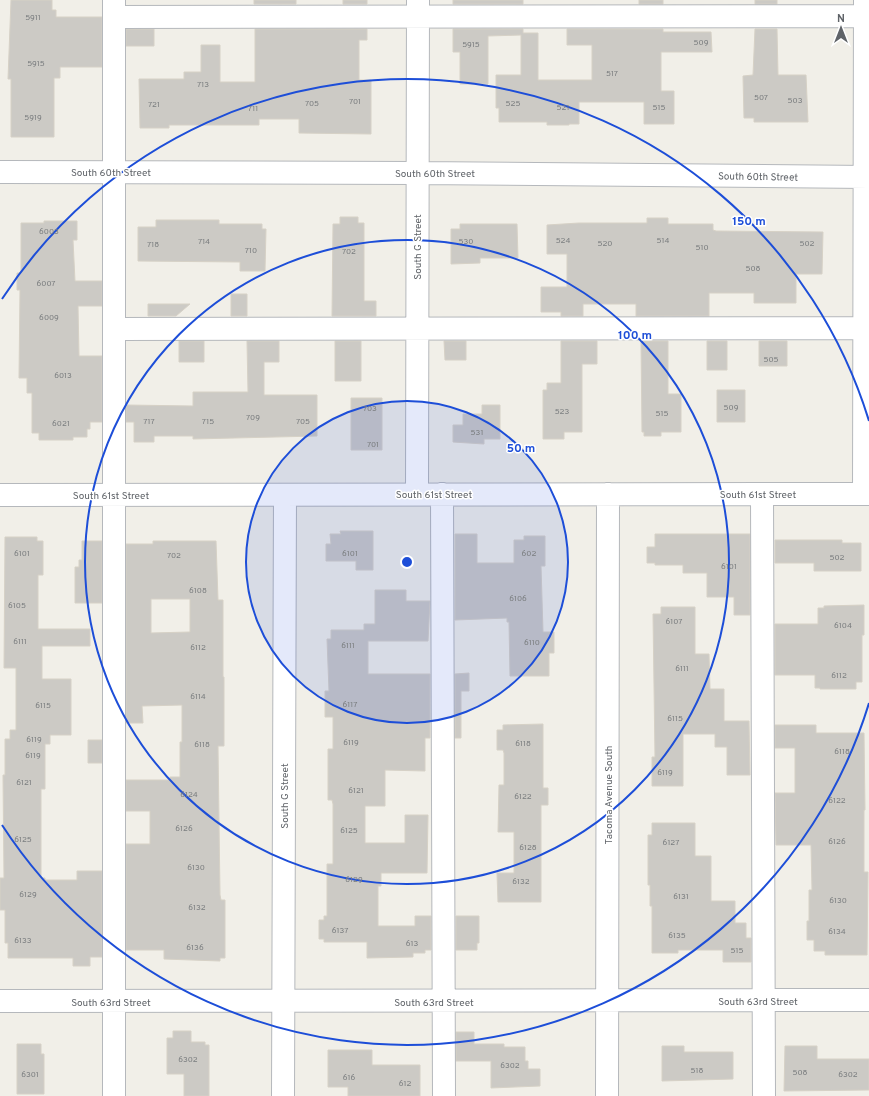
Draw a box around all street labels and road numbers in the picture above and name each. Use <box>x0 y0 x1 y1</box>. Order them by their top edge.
street label: South 60th Street <box>71 167 151 180</box>
street label: South 60th Street <box>395 168 475 181</box>
street label: South 60th Street <box>718 170 798 185</box>
street label: South G Street <box>412 214 425 280</box>
street label: South 61st Street <box>396 489 472 502</box>
street label: South 61st Street <box>720 489 796 502</box>
street label: South 61st Street <box>73 490 149 503</box>
street label: Tacoma Avenue South <box>603 746 616 844</box>
street label: South G Street <box>279 763 292 829</box>
street label: South 63rd Street <box>718 996 798 1009</box>
street label: South 63rd Street <box>71 997 151 1010</box>
street label: South 63rd Street <box>394 997 474 1010</box>

